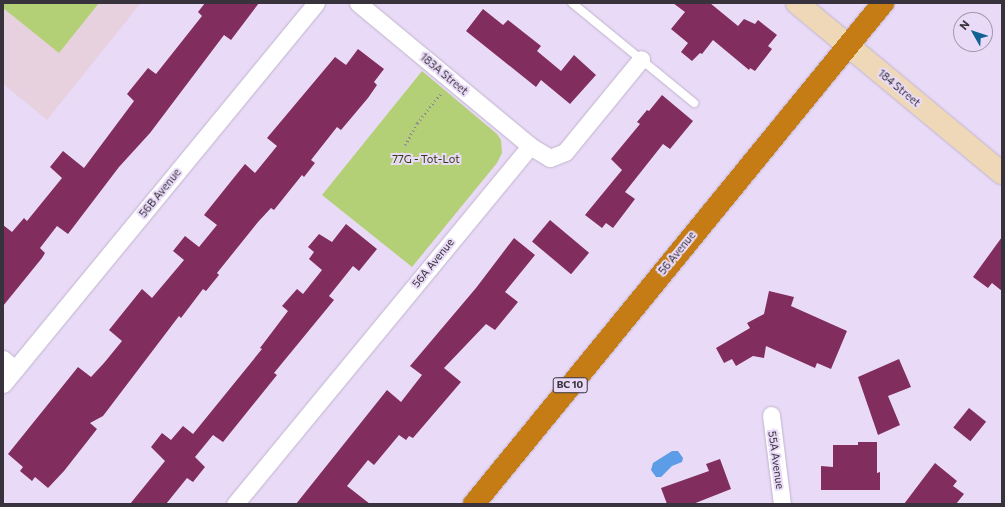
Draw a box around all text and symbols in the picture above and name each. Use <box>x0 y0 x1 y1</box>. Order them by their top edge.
north arrow <box>953 12 993 52</box>
text: N <box>956 17 972 32</box>
street label: 183A Street <box>417 50 471 98</box>
street label: 184 Street <box>875 66 923 110</box>
park label: 77G - Tot-Lot <box>392 152 460 166</box>
street label: 56B Avenue <box>136 166 184 220</box>
street label: 56 Avenue <box>656 229 698 277</box>
street label: 56A Avenue <box>409 236 457 290</box>
road number: BC 10 <box>552 377 588 393</box>
street label: 55A Avenue <box>765 430 787 490</box>

